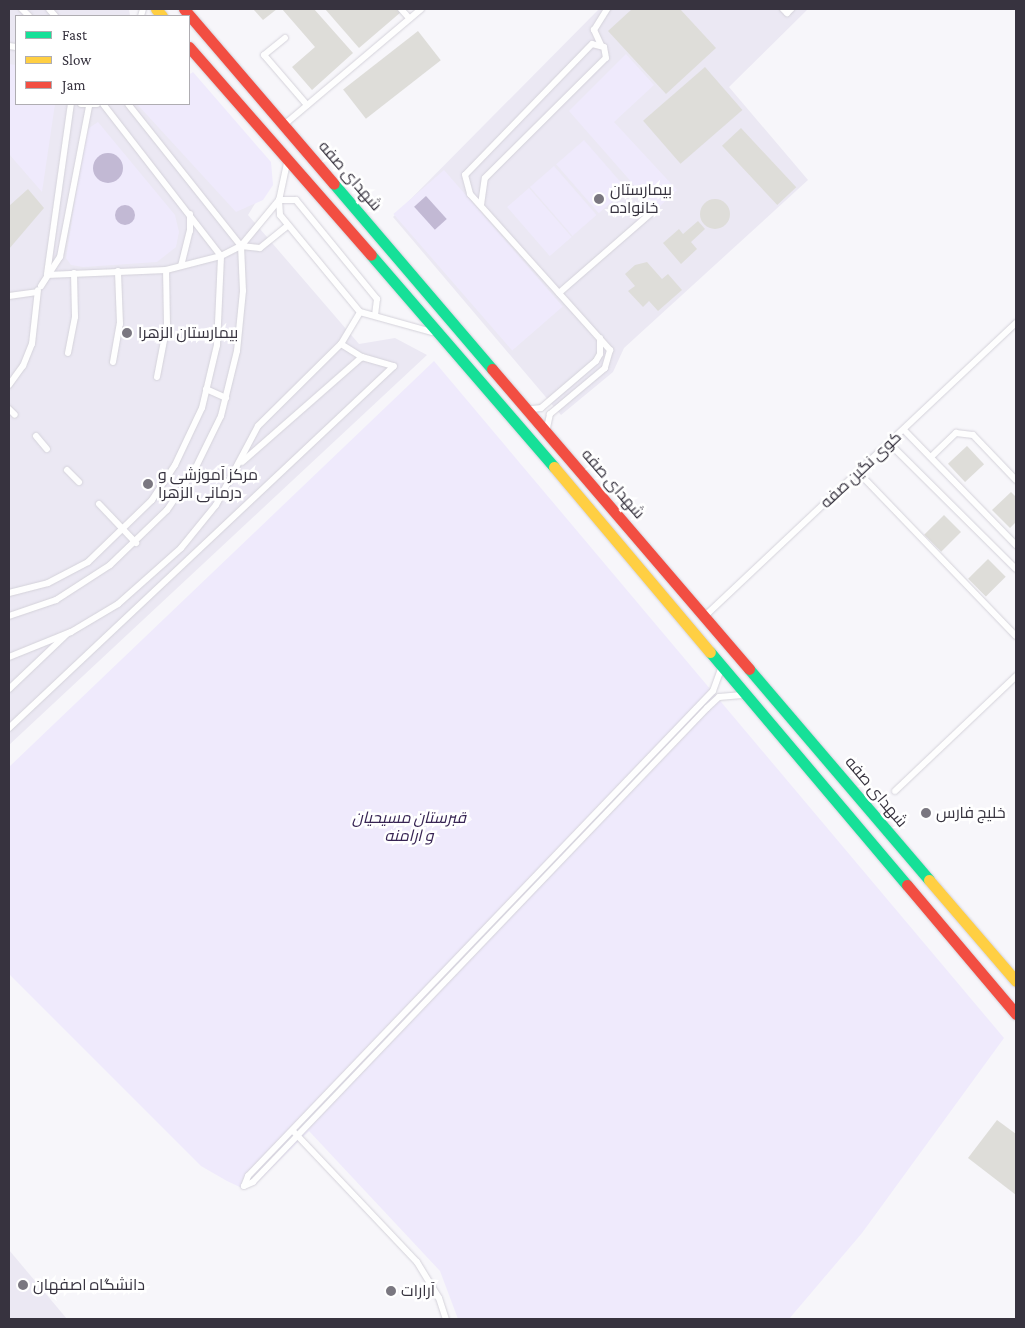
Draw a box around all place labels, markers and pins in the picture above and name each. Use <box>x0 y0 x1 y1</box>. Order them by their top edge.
place label: بیمارستان خانواده <box>610 180 672 218</box>
marker: بیمارستان خانواده <box>592 192 606 206</box>
place label: بیمارستان الزهرا <box>138 323 238 343</box>
marker: بیمارستان الزهرا <box>120 326 134 340</box>
place label: مرکز آموزشی و درمانی الزهرا <box>158 465 258 503</box>
marker: مرکز آموزشی و درمانی الزهرا <box>142 478 154 490</box>
place label: خلیج فارس <box>936 803 1006 823</box>
marker: خلیج فارس <box>920 807 932 819</box>
place label: دانشگاه اصفهان <box>33 1275 145 1295</box>
marker: دانشگاه اصفهان <box>17 1279 29 1291</box>
place label: آرارات <box>401 1281 435 1301</box>
marker: آرارات <box>385 1285 397 1297</box>

